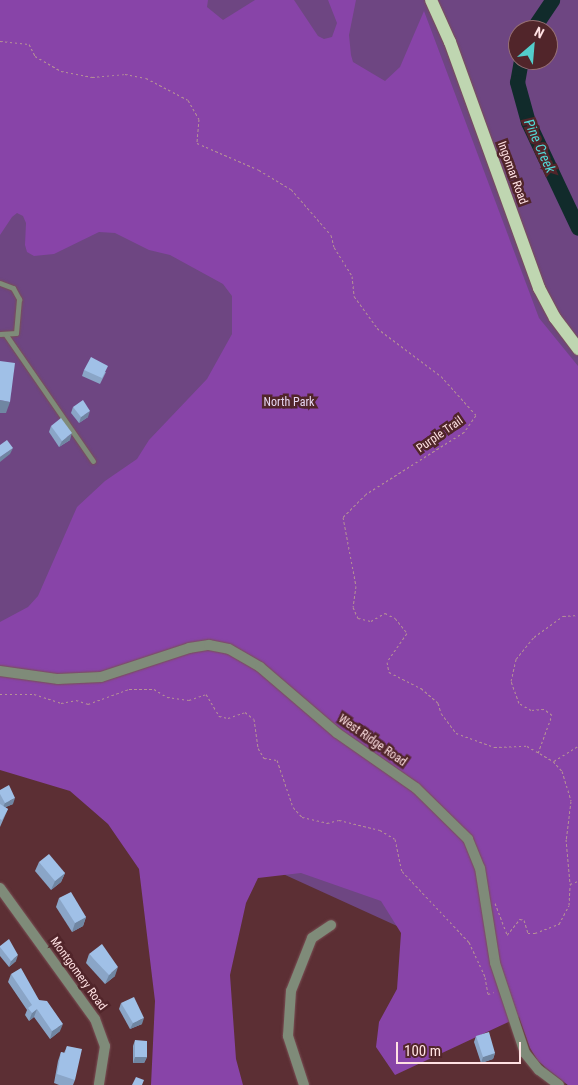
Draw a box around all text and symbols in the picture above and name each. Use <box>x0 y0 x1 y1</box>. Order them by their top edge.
north arrow <box>508 20 558 70</box>
text: N <box>532 23 547 42</box>
water label: Pine Creek <box>521 116 559 176</box>
street label: Ingomar Road <box>494 140 530 206</box>
park label: North Park <box>264 396 314 410</box>
street label: Purple Trail <box>414 414 466 456</box>
street label: West Ridge Road <box>335 712 409 770</box>
street label: Montgomery Road <box>47 935 109 1013</box>
scale bar <box>398 1032 523 1064</box>
text: 100 m <box>404 1042 441 1060</box>

